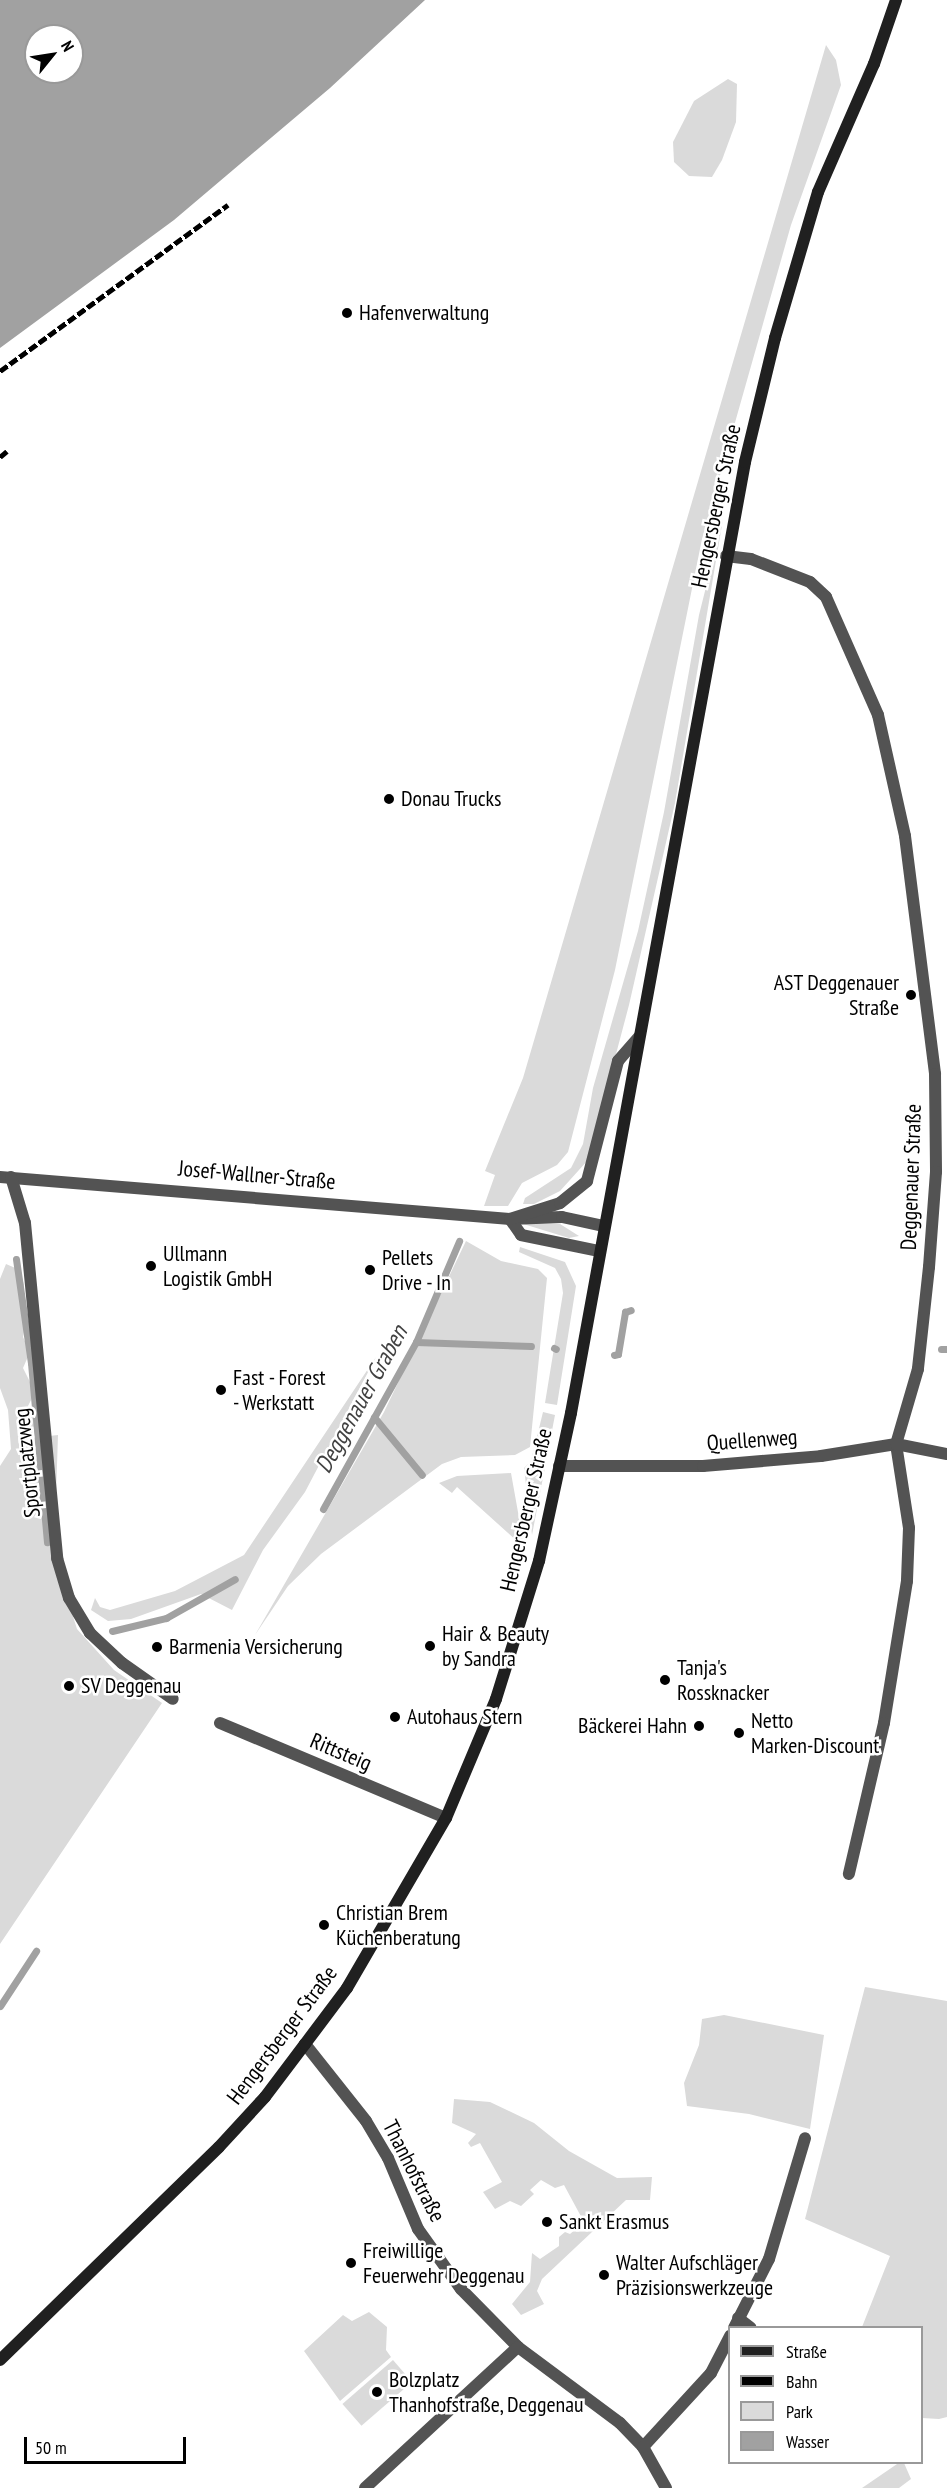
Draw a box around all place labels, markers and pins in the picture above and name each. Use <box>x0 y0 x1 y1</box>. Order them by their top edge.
place label: Hafenverwaltung <box>359 300 489 326</box>
marker: Hafenverwaltung <box>340 306 354 320</box>
place label: Donau Trucks <box>401 786 502 812</box>
marker: Donau Trucks <box>382 792 396 806</box>
place label: AST Deggenauer Straße <box>773 969 899 1020</box>
marker: AST Deggenauer Straße <box>904 988 918 1002</box>
place label: Ullmann Logistik GmbH <box>163 1240 273 1292</box>
place label: Pellets Drive - In <box>382 1244 452 1296</box>
marker: Ullmann Logistik GmbH <box>144 1259 158 1273</box>
marker: Pellets Drive - In <box>363 1263 377 1277</box>
place label: Fast - Forest - Werkstatt <box>233 1364 327 1416</box>
marker: Fast - Forest - Werkstatt <box>214 1383 228 1397</box>
place label: Hair & Beauty by Sandra <box>442 1620 549 1672</box>
place label: Barmenia Versicherung <box>169 1634 343 1660</box>
marker: Hair & Beauty by Sandra <box>423 1639 437 1653</box>
marker: Barmenia Versicherung <box>150 1640 164 1654</box>
place label: Tanja's Rossknacker <box>677 1654 769 1706</box>
place label: SV Deggenau <box>81 1673 182 1699</box>
marker: Tanja's Rossknacker <box>658 1673 672 1687</box>
marker: SV Deggenau <box>62 1679 76 1693</box>
place label: Autohaus Stern <box>407 1704 523 1730</box>
place label: Netto Marken-Discount <box>751 1707 879 1759</box>
marker: Autohaus Stern <box>388 1710 402 1724</box>
place label: Bäckerei Hahn <box>578 1713 687 1739</box>
marker: Bäckerei Hahn <box>692 1719 706 1733</box>
marker: Netto Marken-Discount <box>732 1726 746 1740</box>
place label: Christian Brem Küchenberatung <box>336 1899 461 1951</box>
marker: Christian Brem Küchenberatung <box>317 1918 331 1932</box>
place label: Sankt Erasmus <box>559 2209 669 2235</box>
marker: Sankt Erasmus <box>540 2215 554 2229</box>
place label: Freiwillige Feuerwehr Deggenau <box>363 2237 525 2288</box>
place label: Walter Aufschläger Präzisionswerkzeuge <box>616 2249 773 2300</box>
marker: Freiwillige Feuerwehr Deggenau <box>344 2256 358 2270</box>
marker: Walter Aufschläger Präzisionswerkzeuge <box>597 2268 611 2282</box>
place label: Bolzplatz Thanhofstraße, Deggenau <box>389 2366 585 2418</box>
marker: Bolzplatz Thanhofstraße, Deggenau <box>370 2385 384 2399</box>

